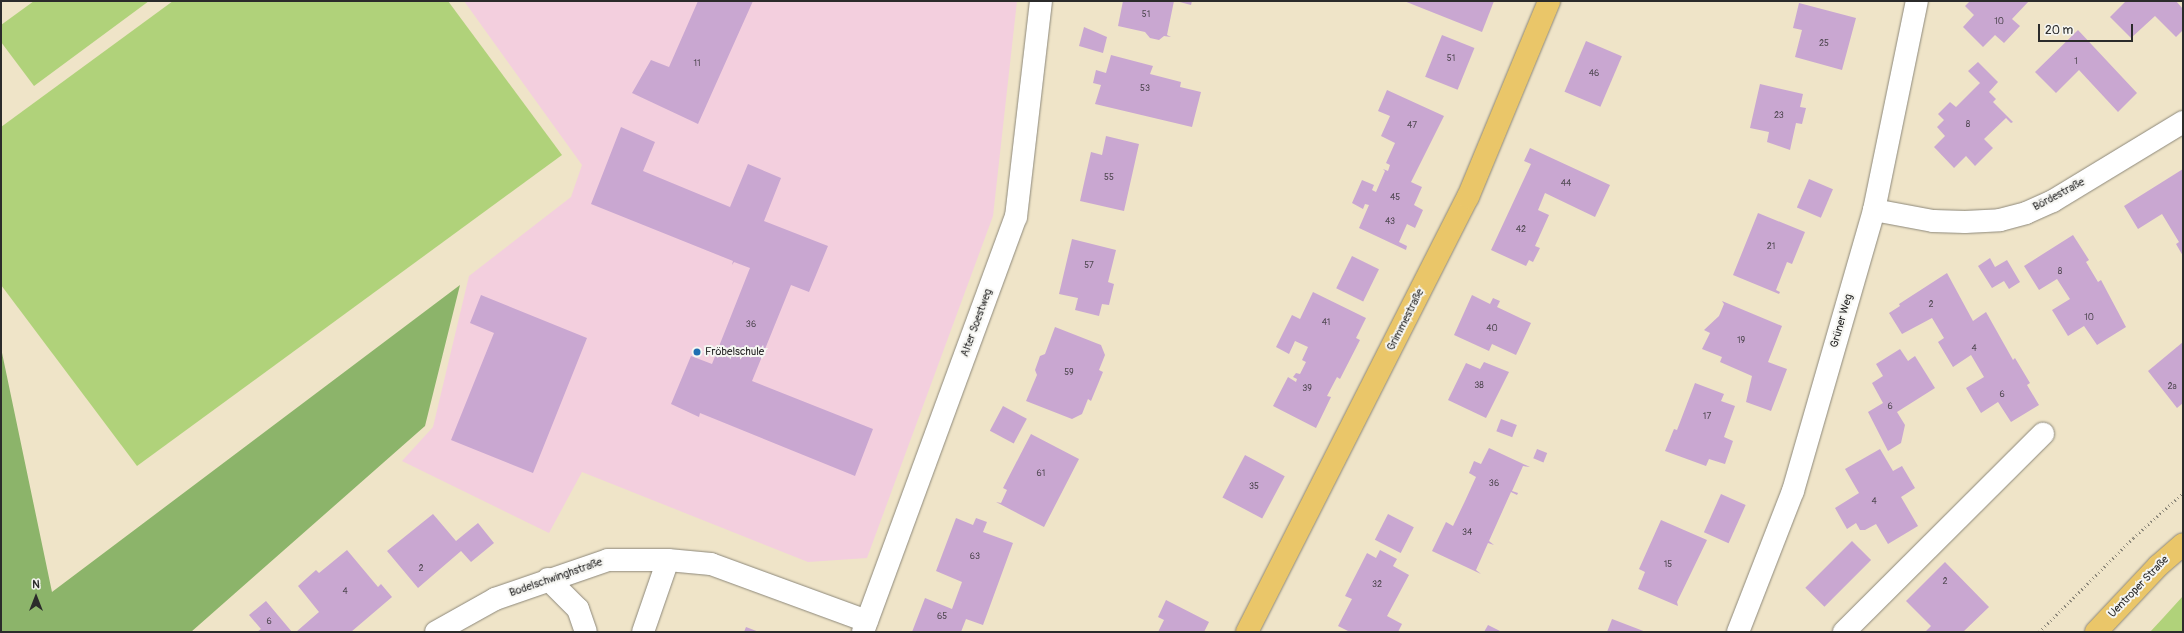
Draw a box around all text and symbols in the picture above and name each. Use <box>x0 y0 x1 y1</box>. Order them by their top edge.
house number: 51 <box>1142 10 1150 20</box>
scale bar <box>2040 16 2135 42</box>
house number: 10 <box>1994 17 2004 27</box>
text: 20 m <box>2045 23 2073 38</box>
house number: 25 <box>1819 39 1829 49</box>
house number: 51 <box>1447 54 1455 64</box>
house number: 1 <box>2074 57 2078 67</box>
house number: 11 <box>693 59 701 69</box>
house number: 46 <box>1589 69 1599 79</box>
house number: 53 <box>1140 84 1150 94</box>
house number: 23 <box>1774 111 1784 121</box>
house number: 8 <box>1966 120 1970 130</box>
house number: 47 <box>1407 121 1417 131</box>
house number: 55 <box>1104 173 1114 183</box>
street label: Bördestraße <box>2031 176 2087 214</box>
house number: 44 <box>1561 179 1571 189</box>
house number: 45 <box>1390 193 1400 203</box>
house number: 43 <box>1385 217 1395 227</box>
house number: 42 <box>1516 225 1526 235</box>
house number: 21 <box>1767 242 1775 252</box>
house number: 57 <box>1084 261 1094 271</box>
house number: 8 <box>2058 267 2062 277</box>
street label: Alter Soestweg <box>959 287 995 359</box>
street label: Grimmestraße <box>1385 287 1427 353</box>
street label: Grüner Weg <box>1828 293 1856 349</box>
house number: 2 <box>1928 300 1934 310</box>
house number: 10 <box>2084 313 2094 323</box>
house number: 41 <box>1322 318 1330 328</box>
house number: 36 <box>746 320 756 330</box>
house number: 40 <box>1486 324 1498 334</box>
house number: 19 <box>1737 336 1745 346</box>
house number: 4 <box>1971 344 1977 354</box>
place label: Fröbelschule <box>705 345 764 359</box>
marker: Fröbelschule <box>692 347 702 357</box>
house number: 59 <box>1064 368 1074 378</box>
house number: 38 <box>1474 381 1484 391</box>
house number: 2a <box>2167 382 2177 392</box>
house number: 39 <box>1302 384 1312 394</box>
house number: 6 <box>1999 390 2005 400</box>
house number: 6 <box>1887 402 1893 412</box>
house number: 17 <box>1703 412 1711 422</box>
house number: 61 <box>1037 469 1045 479</box>
house number: 36 <box>1489 479 1499 489</box>
house number: 35 <box>1249 482 1259 492</box>
house number: 4 <box>1871 497 1877 507</box>
house number: 34 <box>1462 528 1472 538</box>
house number: 63 <box>970 552 980 562</box>
street label: Uentroper Straße <box>2106 553 2172 621</box>
street label: Bodelschwinghstraße <box>508 556 604 600</box>
house number: 15 <box>1664 560 1672 570</box>
house number: 2 <box>418 564 424 574</box>
north arrow <box>16 577 56 617</box>
house number: 2 <box>1942 577 1948 587</box>
text: N <box>32 578 40 591</box>
house number: 32 <box>1372 580 1382 590</box>
house number: 4 <box>342 587 348 597</box>
house number: 65 <box>937 612 947 622</box>
house number: 6 <box>266 617 272 627</box>

